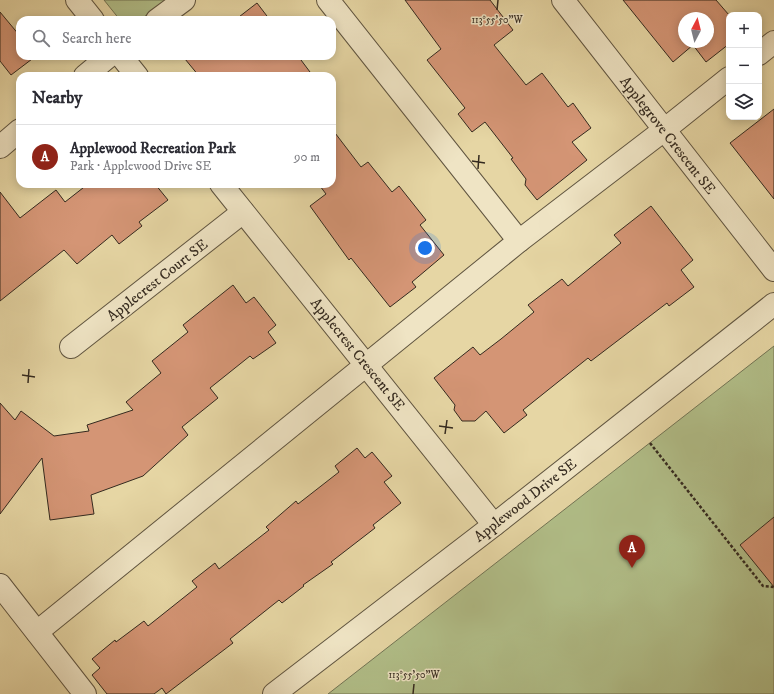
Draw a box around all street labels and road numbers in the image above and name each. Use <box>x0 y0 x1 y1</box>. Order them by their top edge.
street label: Applegrove Crescent SE <box>615 72 720 199</box>
street label: Applecrest Court SE <box>103 235 212 326</box>
street label: Applecrest Crescent SE <box>306 294 409 415</box>
street label: Applewood Drive SE <box>470 454 581 546</box>

